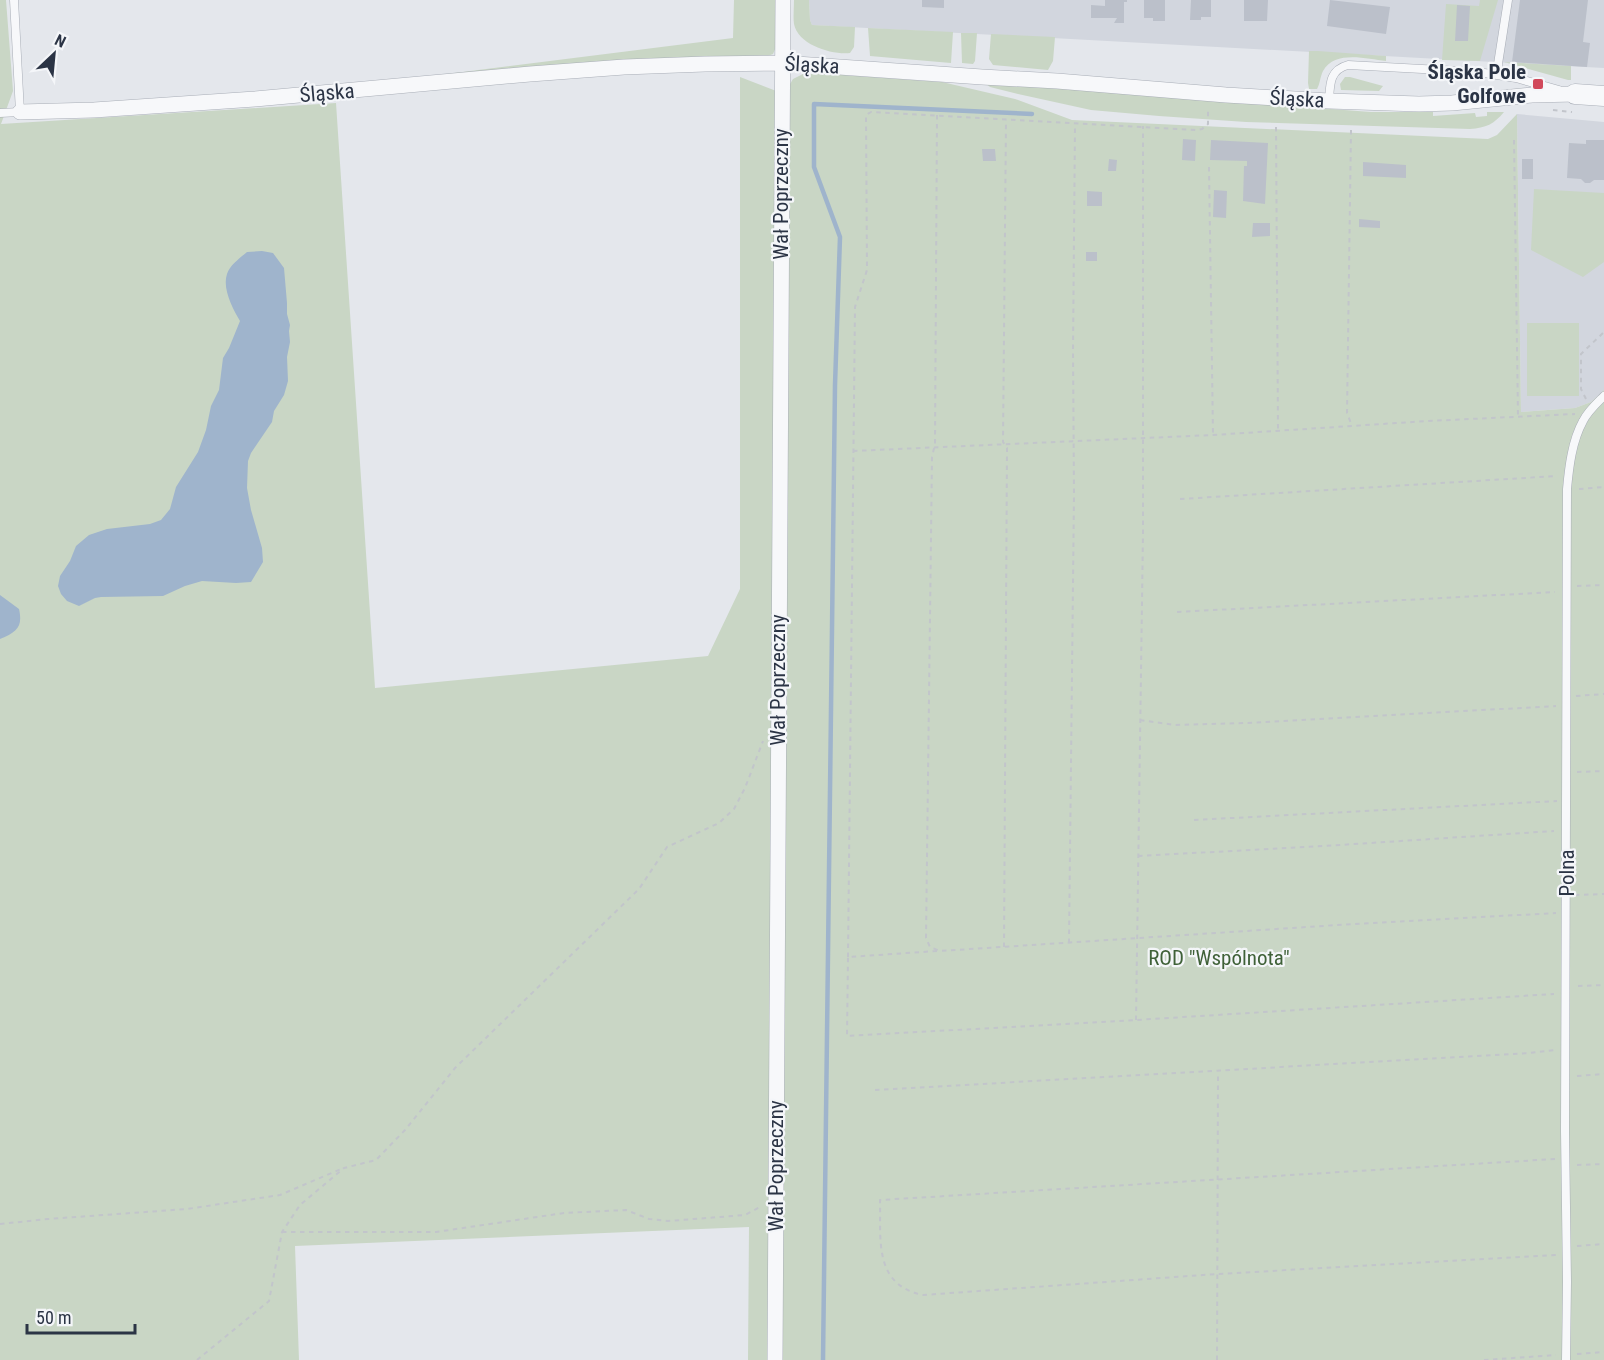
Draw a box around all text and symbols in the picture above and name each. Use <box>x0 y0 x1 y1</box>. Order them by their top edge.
north arrow <box>24 24 84 84</box>
text: N <box>52 30 69 52</box>
street label: Śląska <box>784 52 840 78</box>
place label: Śląska Pole Golfowe <box>1428 60 1526 108</box>
marker: Śląska Pole Golfowe <box>1531 77 1545 91</box>
street label: Śląska <box>299 79 355 107</box>
street label: Śląska <box>1269 86 1325 112</box>
street label: Wał Poprzeczny <box>769 128 793 260</box>
street label: Wał Poprzeczny <box>766 614 790 746</box>
street label: Polna <box>1555 849 1579 897</box>
park label: ROD "Wspólnota" <box>1148 946 1290 970</box>
street label: Wał Poprzeczny <box>764 1100 788 1232</box>
scale bar <box>27 1297 135 1335</box>
text: 50 m <box>36 1307 71 1328</box>

